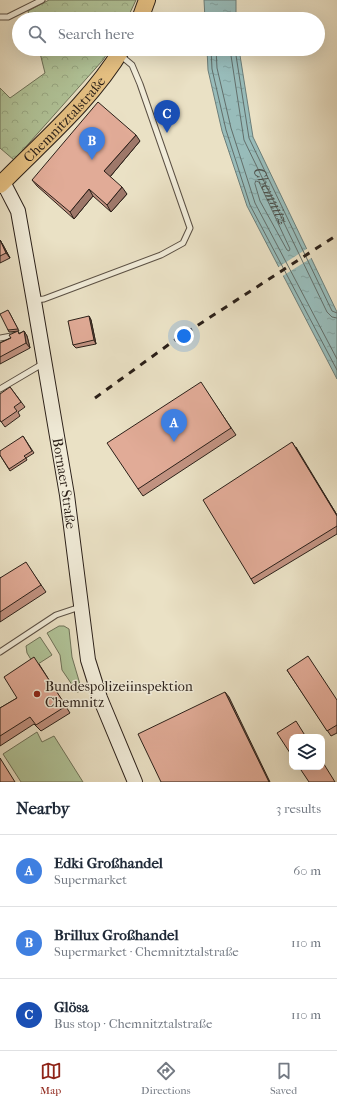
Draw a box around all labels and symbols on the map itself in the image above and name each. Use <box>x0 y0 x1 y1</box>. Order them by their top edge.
street label: Chemnitztalstraße <box>20 73 109 166</box>
pin: C <box>154 100 180 133</box>
pin: B <box>79 127 105 160</box>
water label: Chemnitz <box>249 164 292 227</box>
your location <box>174 326 194 346</box>
pin: A <box>161 409 187 442</box>
street label: Bornaer Straße <box>48 437 79 530</box>
place label: Bundespolizeiinspektion Chemnitz <box>45 678 193 711</box>
marker: Bundespolizeiinspektion Chemnitz <box>32 689 42 699</box>

